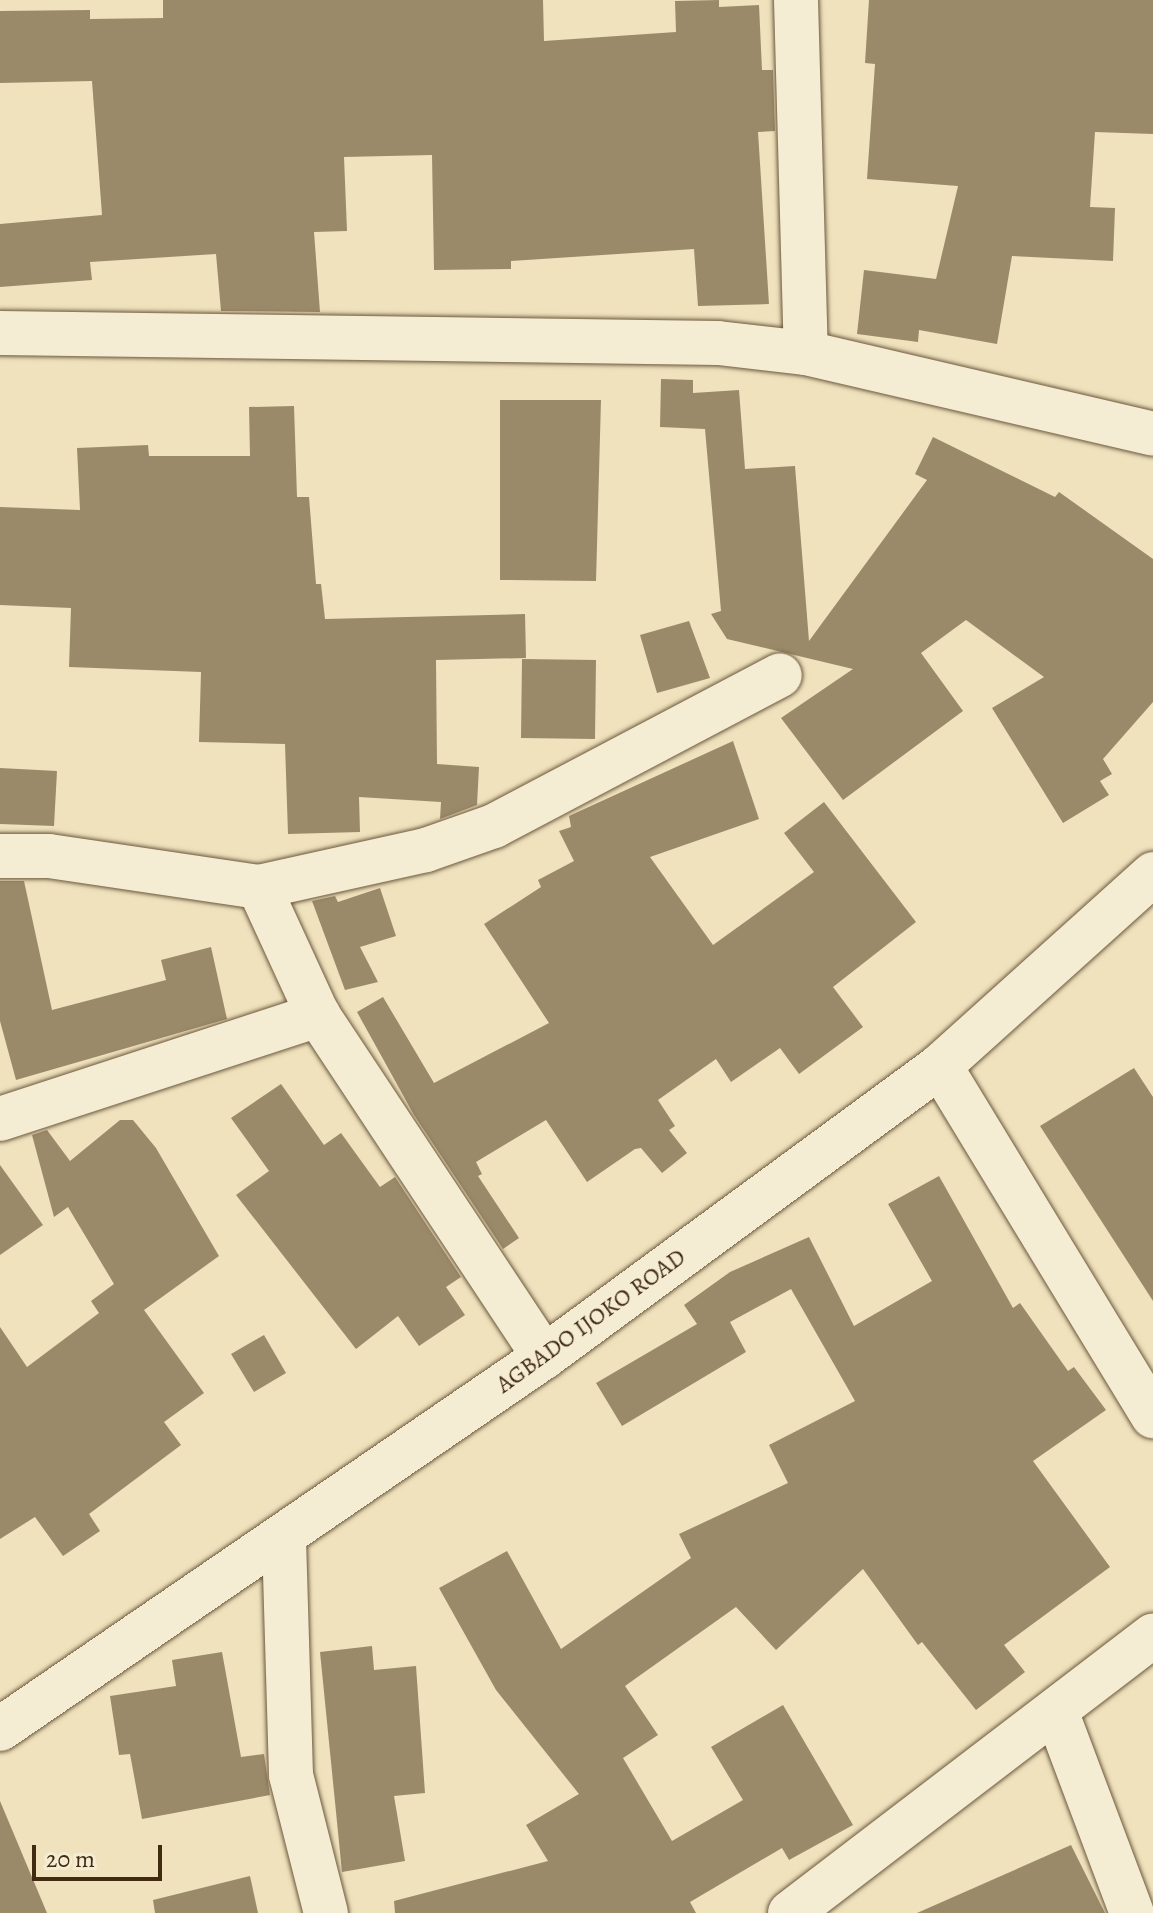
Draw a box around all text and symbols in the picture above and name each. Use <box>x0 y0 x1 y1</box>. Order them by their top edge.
street label: AGBADO IJOKO ROAD <box>491 1243 691 1399</box>
scale bar <box>36 1829 166 1879</box>
text: 20 m <box>46 1843 95 1875</box>

